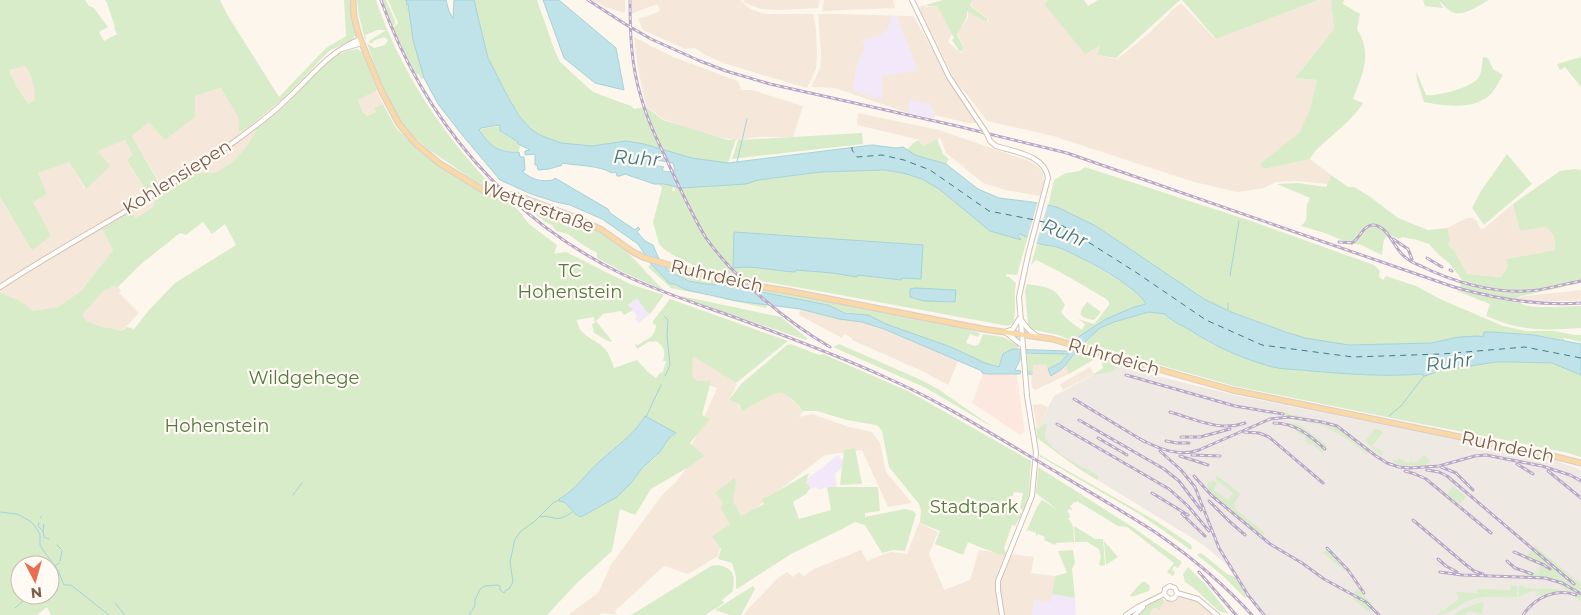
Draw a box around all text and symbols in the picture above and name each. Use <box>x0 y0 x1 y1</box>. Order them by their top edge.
street label: Kohlensiepen <box>119 135 235 219</box>
water label: Ruhr <box>613 145 662 171</box>
street label: Wetterstraße <box>479 176 597 238</box>
water label: Ruhr <box>1039 214 1091 253</box>
street label: Ruhrdeich <box>669 255 765 297</box>
park label: TC Hohenstein <box>518 260 622 303</box>
street label: Ruhrdeich <box>1066 333 1162 381</box>
water label: Ruhr <box>1424 348 1474 376</box>
park label: Wildgehege <box>248 367 360 389</box>
park label: Hohenstein <box>165 415 269 437</box>
street label: Ruhrdeich <box>1460 426 1556 468</box>
park label: Stadtpark <box>930 496 1019 518</box>
north arrow <box>10 555 60 605</box>
text: N <box>30 583 43 602</box>

